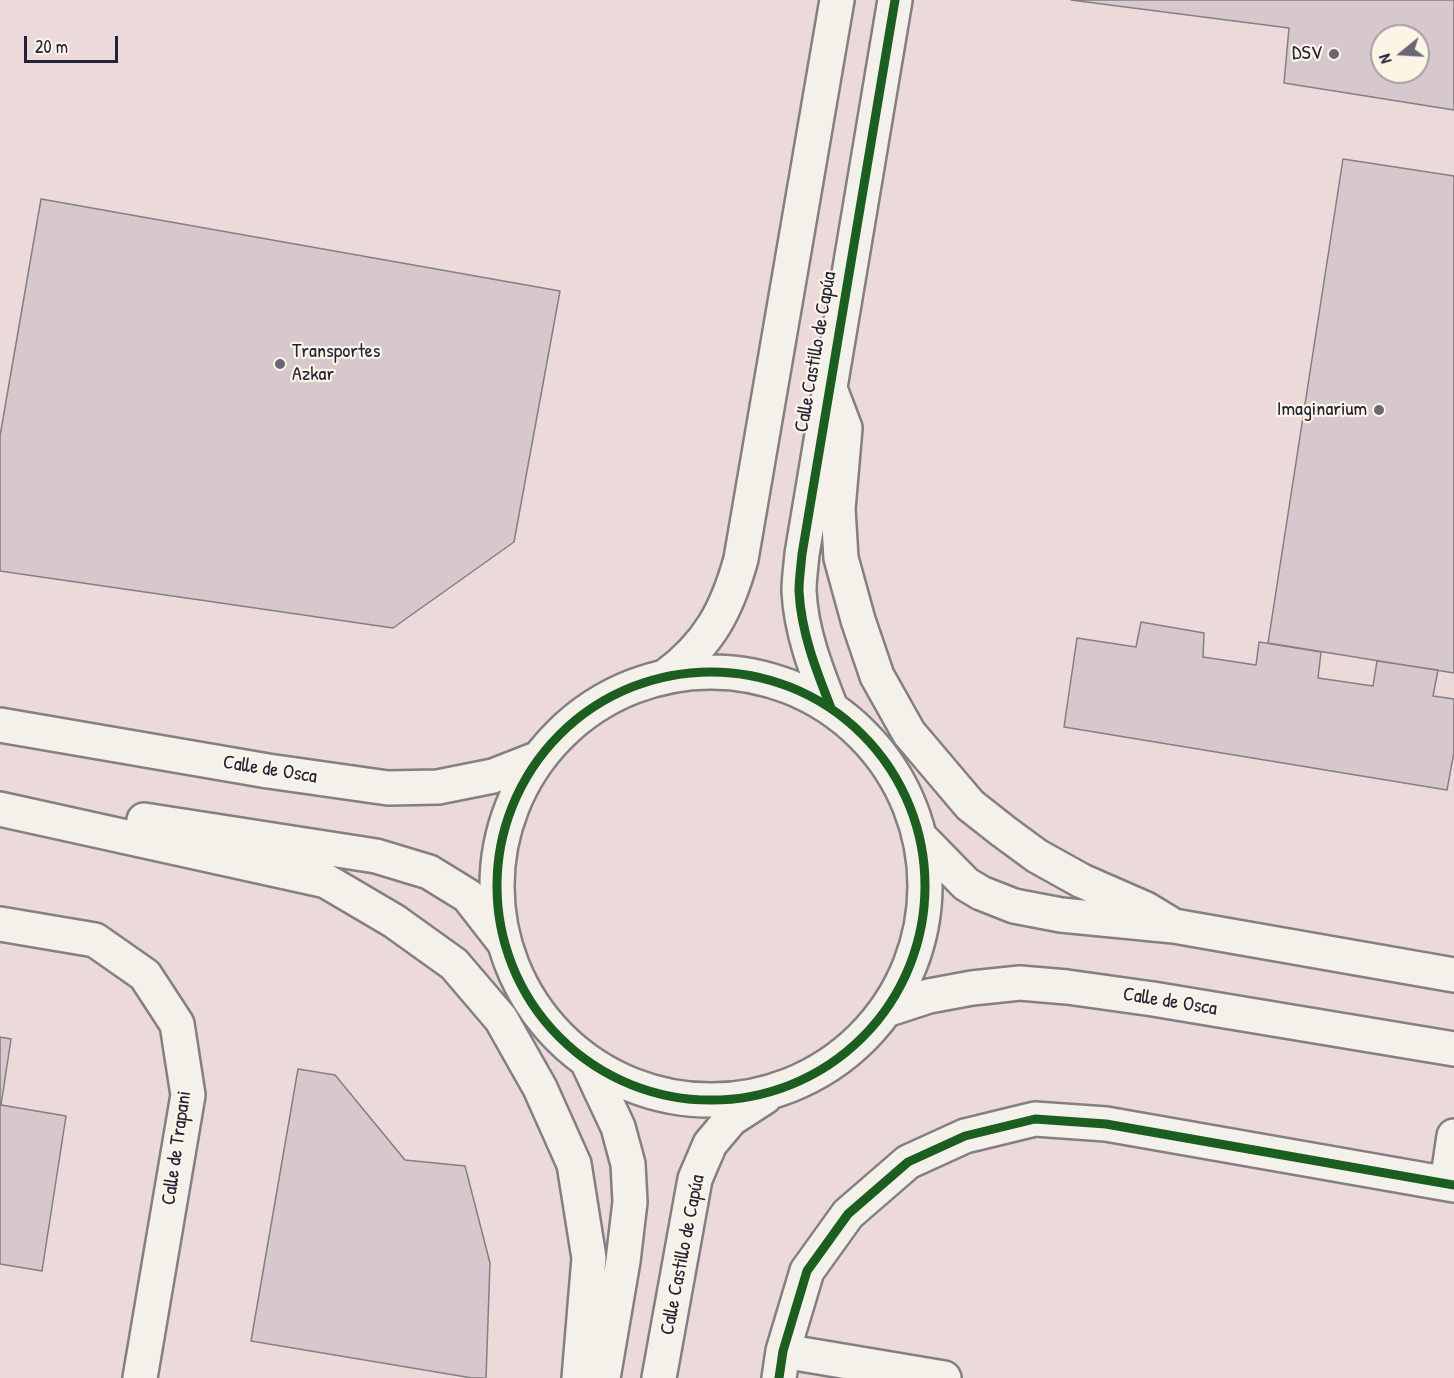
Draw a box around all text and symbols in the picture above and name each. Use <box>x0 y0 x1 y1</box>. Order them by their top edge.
scale bar <box>27 24 122 62</box>
north arrow <box>1370 24 1430 84</box>
text: 20 m <box>35 34 68 59</box>
place label: DSV <box>1292 42 1322 66</box>
marker: DSV <box>1327 47 1341 61</box>
text: N <box>1373 52 1397 66</box>
street label: Calle Castillo de Capúa <box>790 270 842 434</box>
place label: Transportes Azkar <box>292 340 380 387</box>
marker: Transportes Azkar <box>273 357 287 371</box>
place label: Imaginarium <box>1277 398 1367 422</box>
marker: Imaginarium <box>1372 403 1386 417</box>
street label: Calle de Osca <box>221 751 319 789</box>
street label: Calle de Osca <box>1121 983 1219 1021</box>
street label: Calle de Trapani <box>157 1089 197 1207</box>
street label: Calle Castillo de Capúa <box>656 1173 710 1337</box>

